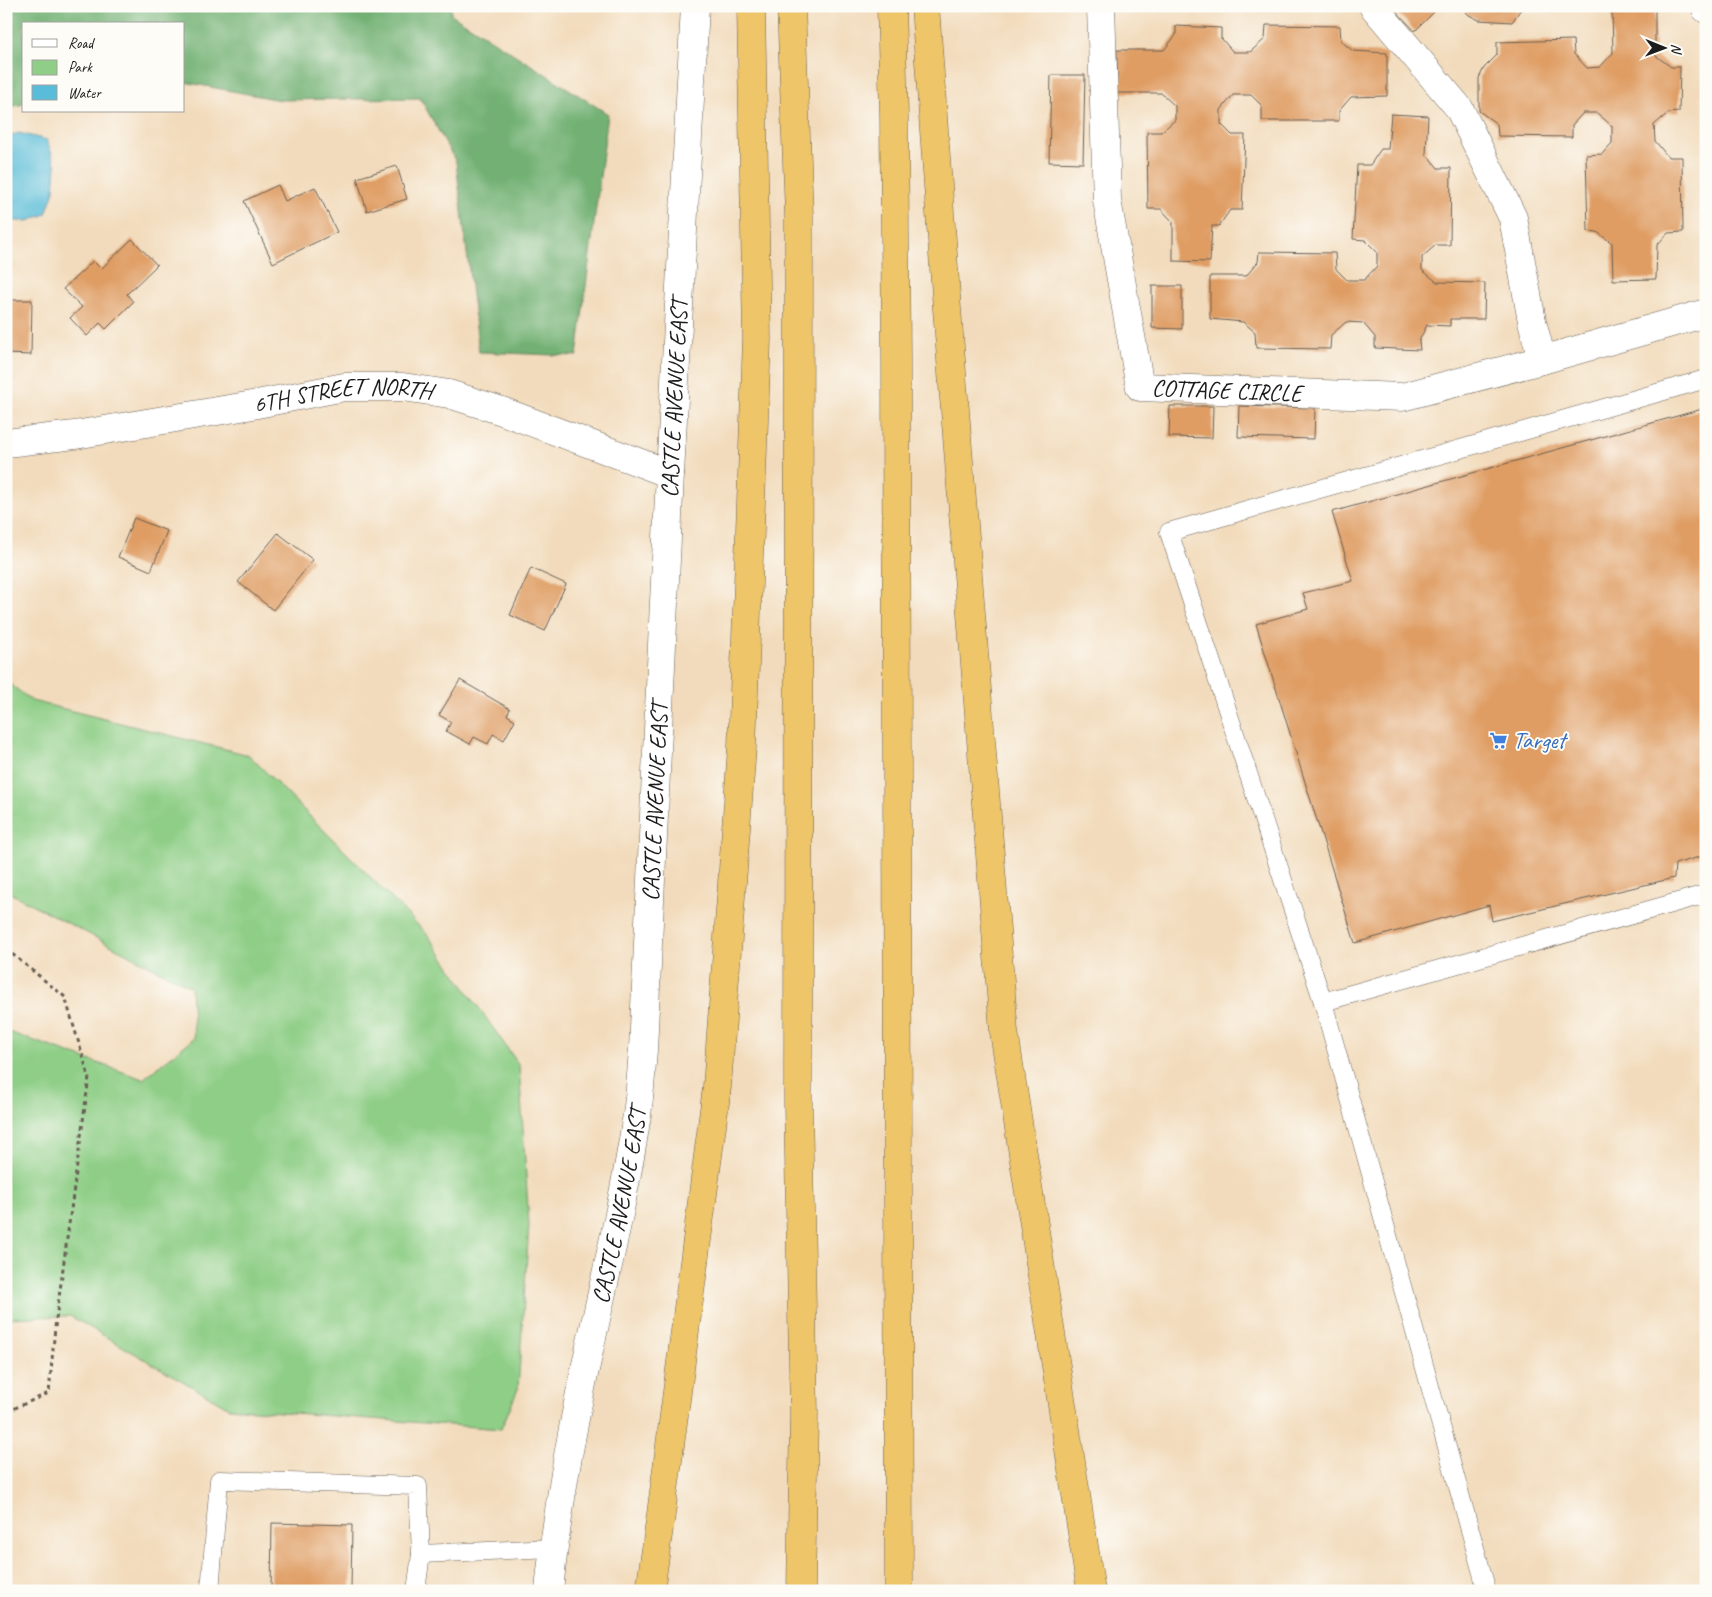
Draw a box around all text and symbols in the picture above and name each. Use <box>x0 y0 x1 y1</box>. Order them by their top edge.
legend <box>22 22 185 112</box>
north arrow <box>1640 22 1690 72</box>
text: Road <box>68 34 95 53</box>
text: N <box>1668 44 1685 55</box>
text: Park <box>68 58 93 77</box>
text: Water <box>68 84 102 103</box>
street label: CASTLE AVENUE EAST <box>654 292 695 498</box>
street label: 6TH STREET NORTH <box>251 372 439 419</box>
street label: COTTAGE CIRCLE <box>1151 372 1305 408</box>
street label: CASTLE AVENUE EAST <box>635 696 675 902</box>
place label: Target <box>1513 725 1568 755</box>
supermarket icon: Target <box>1489 730 1509 750</box>
street label: CASTLE AVENUE EAST <box>585 1100 654 1306</box>

